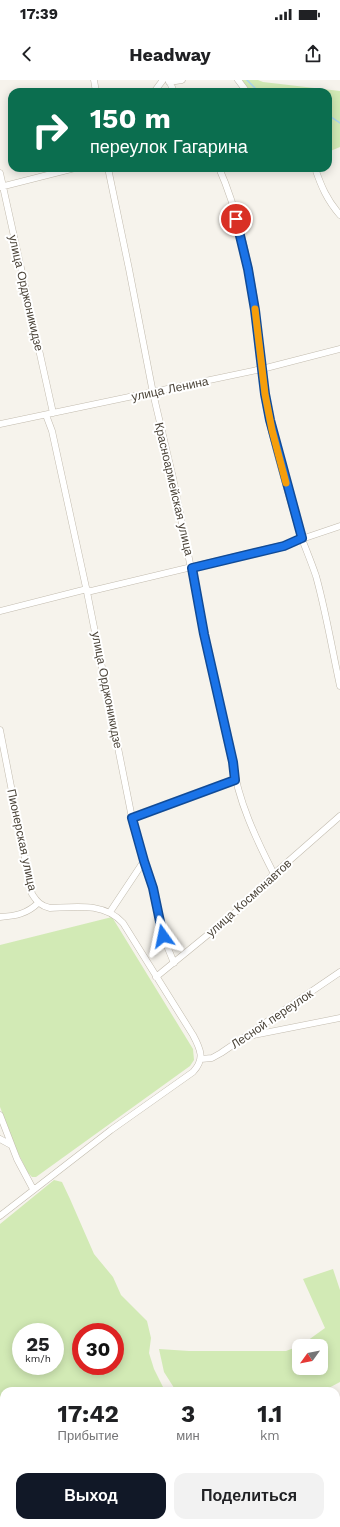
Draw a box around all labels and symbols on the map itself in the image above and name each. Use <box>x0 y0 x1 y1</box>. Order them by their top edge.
pin <box>219 202 253 236</box>
street label: улица Орджоникидзе <box>6 234 46 353</box>
street label: улица Ленина <box>130 374 210 404</box>
street label: Красноармейская улица <box>152 421 196 557</box>
street label: улица Орджоникидзе <box>89 630 125 750</box>
street label: Пионерская улица <box>4 788 40 893</box>
street label: улица Космонавтов <box>204 856 294 940</box>
position arrow <box>142 915 184 957</box>
street label: Лесной переулок <box>228 986 316 1052</box>
speed limit sign: 30 <box>72 1323 124 1375</box>
north arrow <box>292 1339 328 1375</box>

